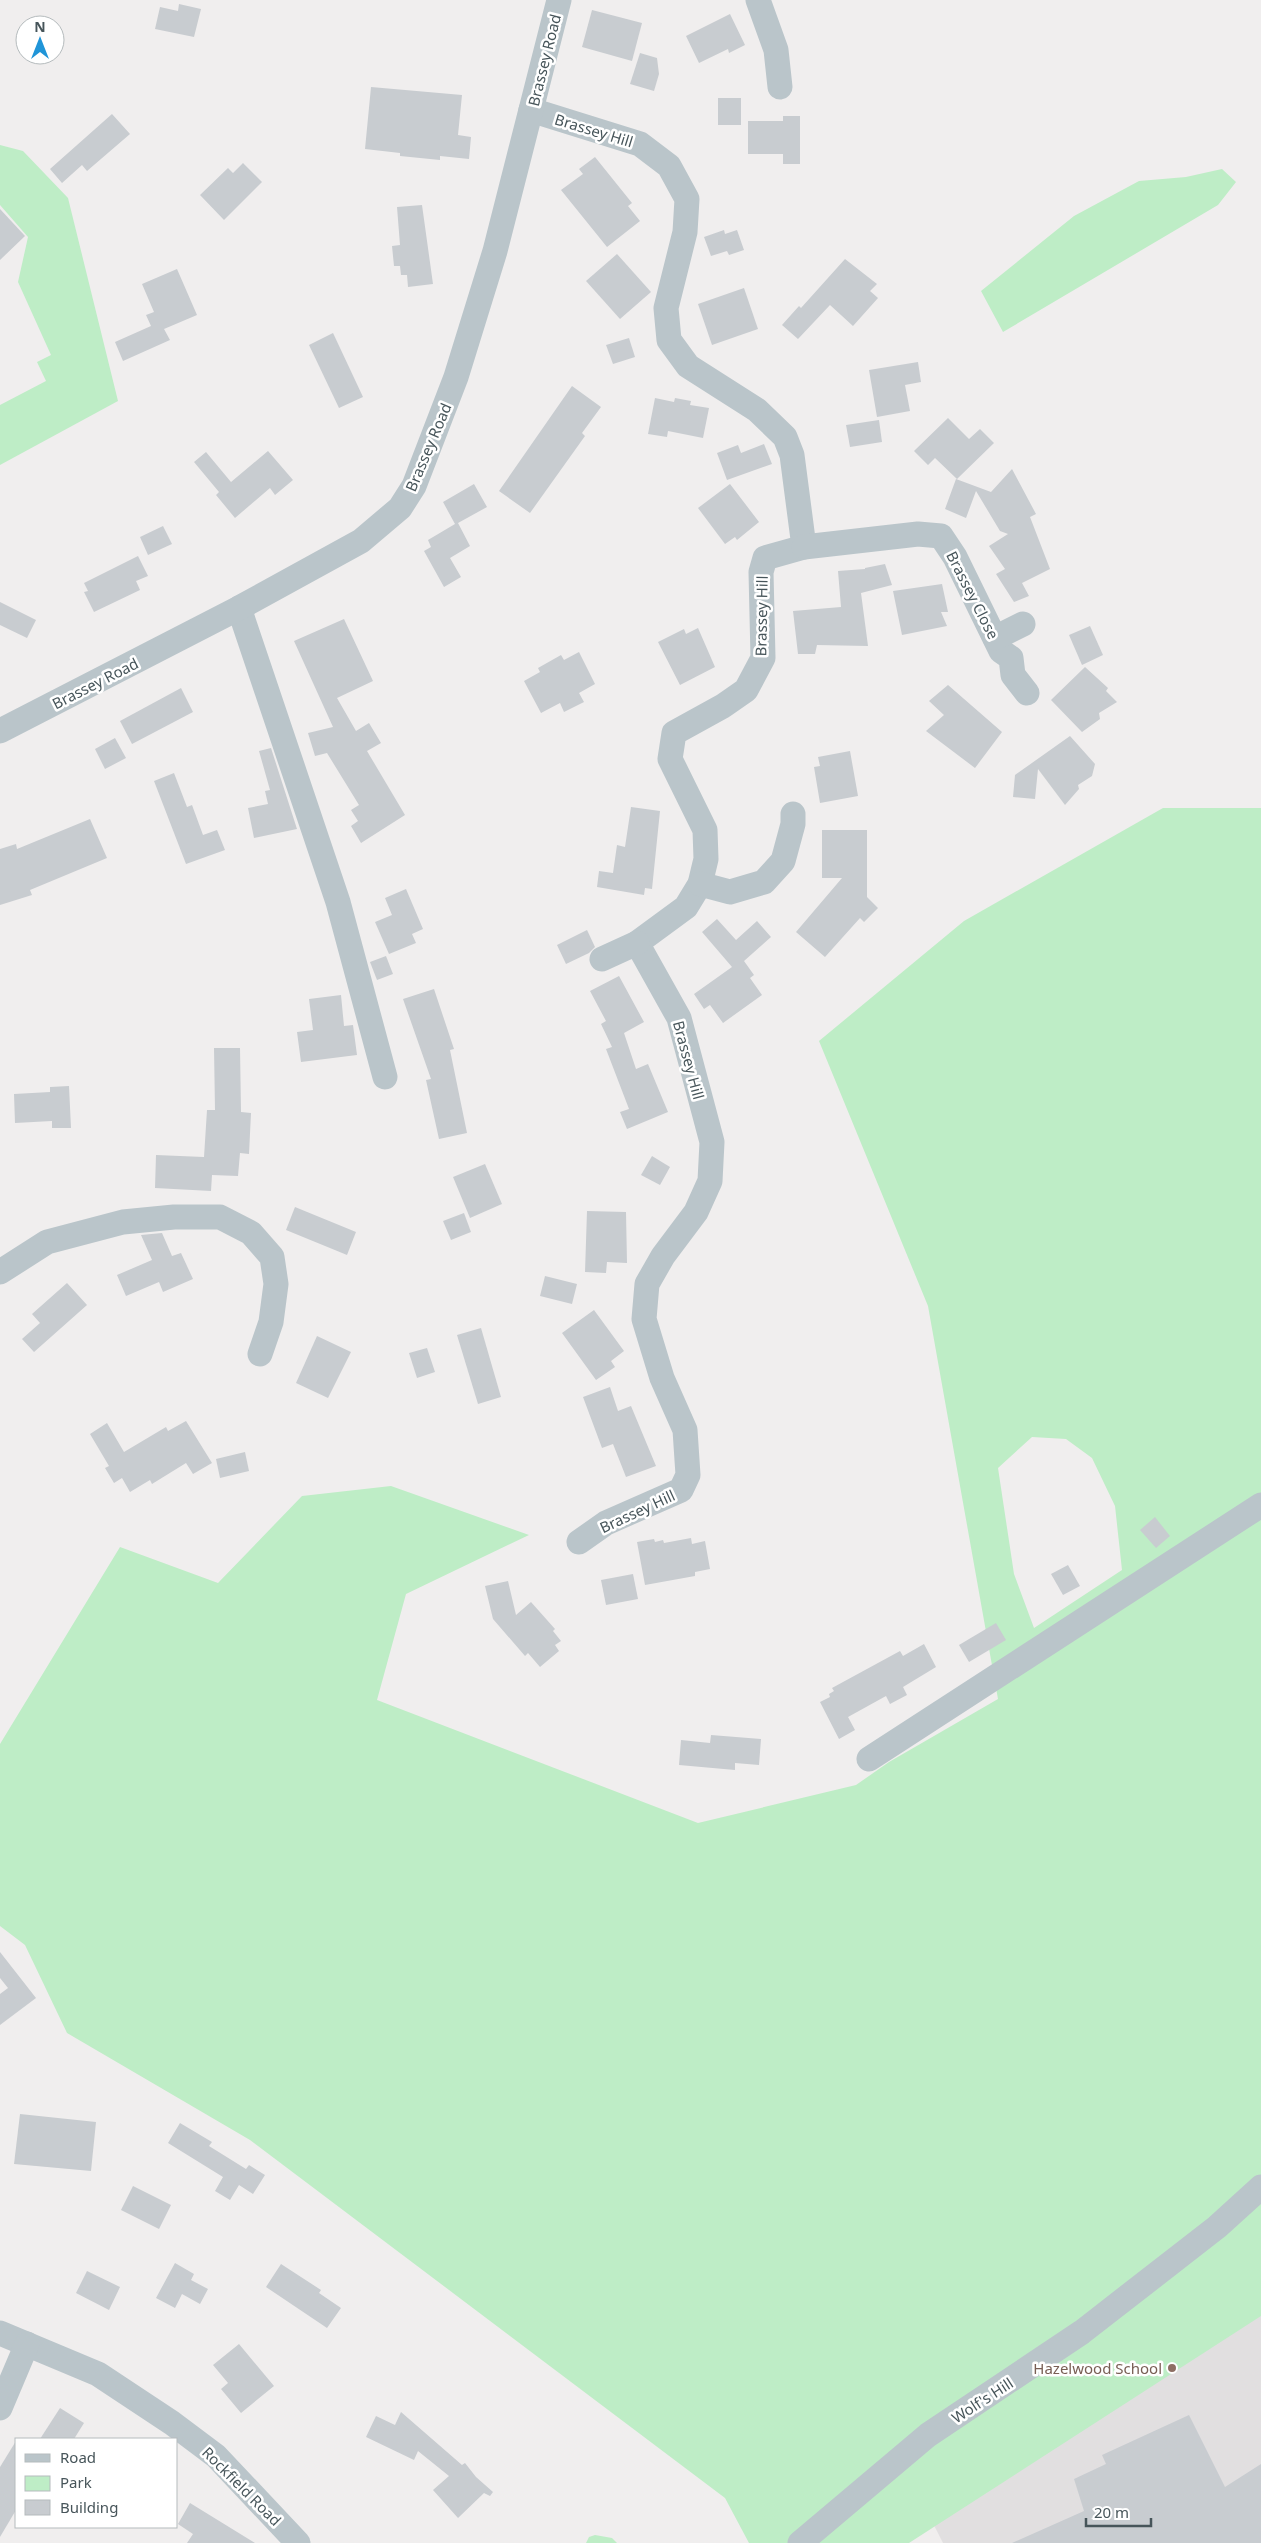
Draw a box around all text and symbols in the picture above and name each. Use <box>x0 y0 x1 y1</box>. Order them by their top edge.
street label: Brassey Road <box>523 12 565 108</box>
north arrow <box>15 15 65 65</box>
text: N <box>34 17 46 36</box>
street label: Brassey Hill <box>552 109 636 151</box>
street label: Brassey Road <box>400 400 456 494</box>
street label: Brassey Close <box>942 548 1004 642</box>
street label: Brassey Hill <box>750 575 772 657</box>
street label: Brassey Road <box>48 653 142 713</box>
street label: Brassey Hill <box>669 1018 709 1102</box>
street label: Brassey Hill <box>596 1485 678 1537</box>
place label: Hazelwood School <box>1033 2358 1162 2378</box>
marker: Hazelwood School <box>1166 2362 1178 2374</box>
street label: Wolf's Hill <box>947 2373 1017 2427</box>
legend <box>15 2438 178 2528</box>
street label: Rockfield Road <box>198 2442 286 2530</box>
text: Road <box>60 2447 96 2467</box>
text: Park <box>60 2472 92 2492</box>
scale bar <box>1086 2496 1151 2528</box>
text: Building <box>60 2497 118 2517</box>
text: 20 m <box>1094 2502 1129 2522</box>

